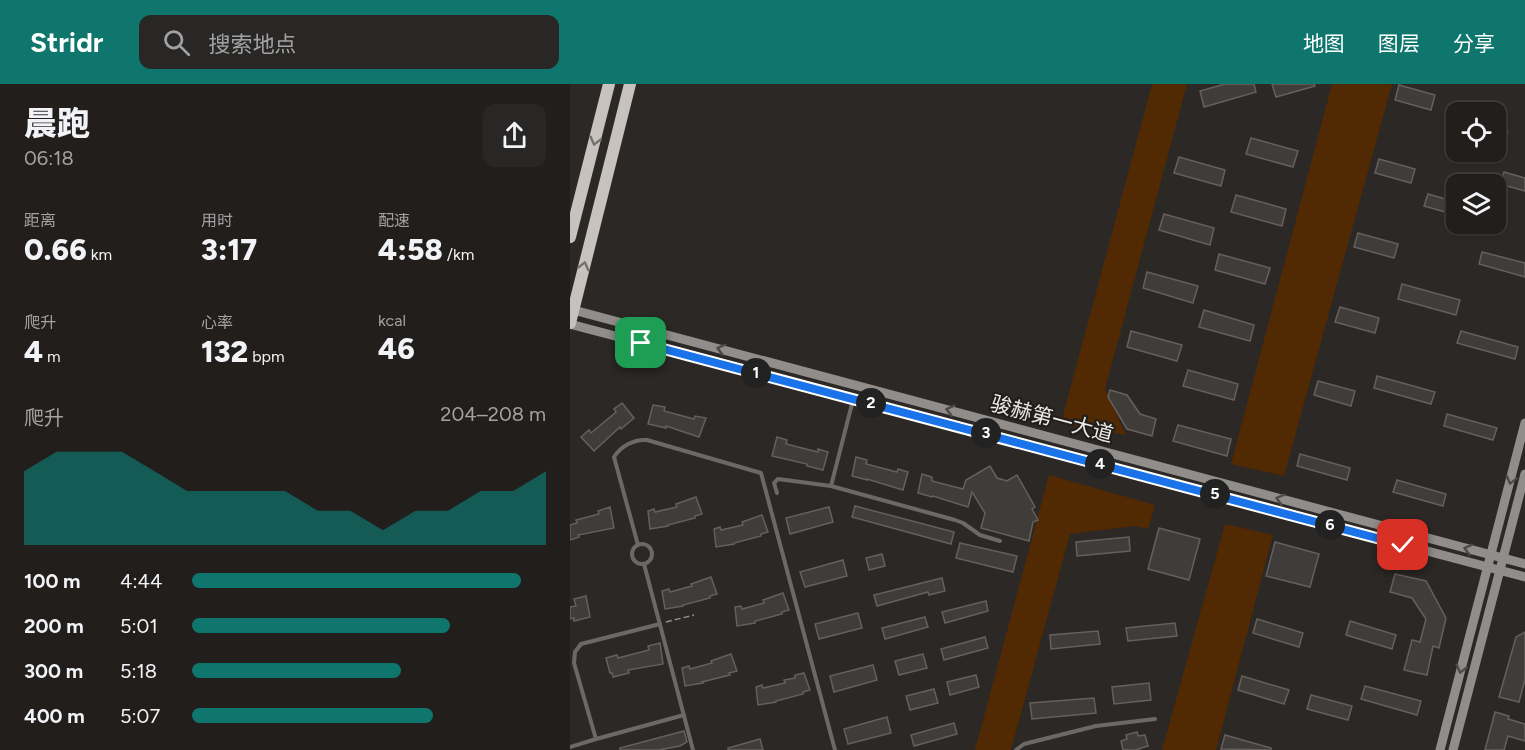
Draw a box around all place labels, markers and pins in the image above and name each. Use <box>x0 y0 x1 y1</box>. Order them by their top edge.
pin <box>615 317 666 368</box>
pin: 1 <box>741 358 771 388</box>
pin: 2 <box>856 388 886 418</box>
pin: 3 <box>971 418 1001 448</box>
pin: 4 <box>1085 449 1115 479</box>
pin: 5 <box>1200 479 1230 509</box>
pin: 6 <box>1315 510 1345 540</box>
pin <box>1377 519 1428 570</box>

